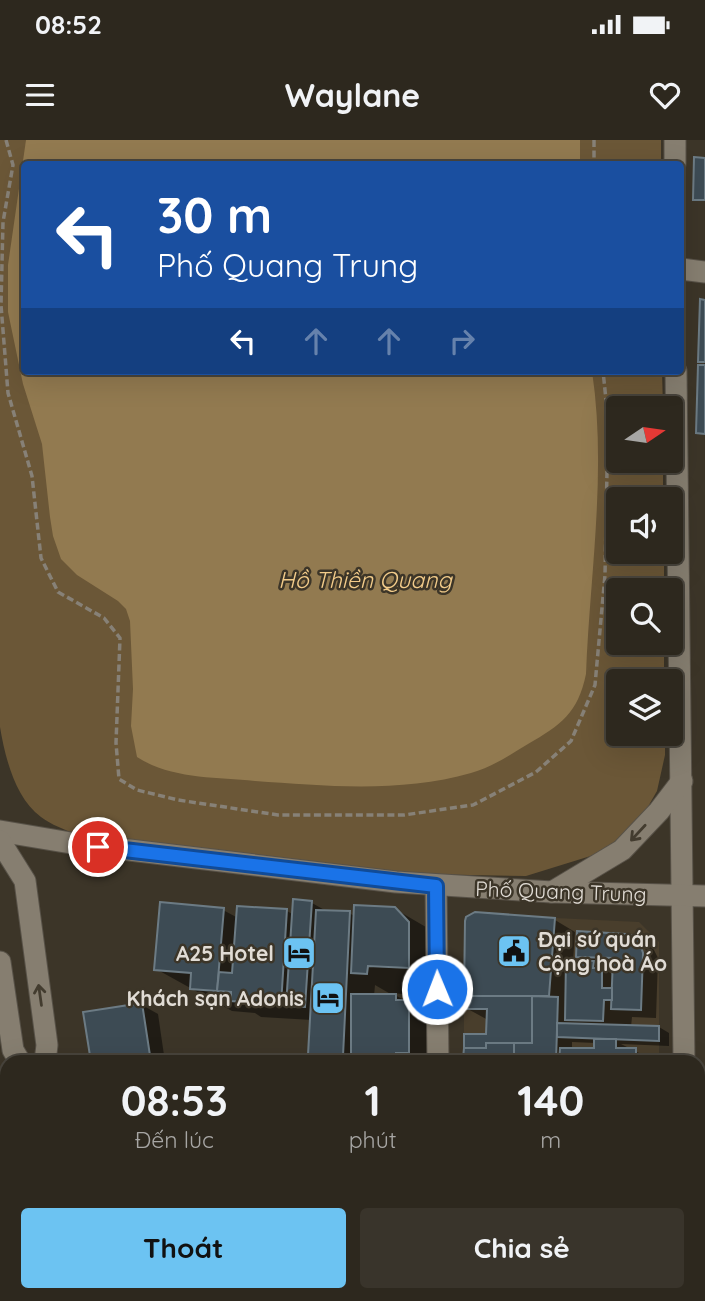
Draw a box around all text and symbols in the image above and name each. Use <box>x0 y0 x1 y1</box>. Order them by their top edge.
text: 08:52 <box>35 8 102 41</box>
text: Waylane <box>285 75 420 115</box>
icon: menu <box>21 76 59 114</box>
icon: heart <box>646 76 684 114</box>
text: 30 m <box>157 184 272 245</box>
icon: left <box>42 189 133 280</box>
text: Phố Quang Trung <box>157 245 418 285</box>
icon: left <box>224 322 262 360</box>
icon: ahead <box>297 322 335 360</box>
icon: ahead <box>370 322 408 360</box>
icon: right <box>443 322 481 360</box>
north arrow <box>606 396 682 472</box>
map controls <box>606 396 683 746</box>
button: sound <box>606 487 683 564</box>
water label: Hồ Thiền Quang <box>278 565 453 594</box>
button: search <box>606 578 683 655</box>
button: layers <box>606 669 683 746</box>
pin <box>68 817 128 877</box>
one-way arrow <box>630 824 647 841</box>
icon: arrive <box>79 828 117 866</box>
street label: Phố Quang Trung <box>475 875 647 907</box>
place label: Đại sứ quán Cộng hoà Áo <box>537 926 667 976</box>
public building icon: Đại sứ quán Cộng hoà Áo <box>495 932 533 970</box>
hotel icon: A25 Hotel <box>280 934 318 972</box>
place label: A25 Hotel <box>176 940 274 966</box>
position arrow <box>400 952 474 1026</box>
hotel icon: Khách sạn Adonis <box>309 979 347 1017</box>
one-way arrow <box>34 984 47 1006</box>
place label: Khách sạn Adonis <box>126 985 304 1011</box>
text: 08:53 <box>121 1074 228 1127</box>
text: 1 <box>364 1074 381 1127</box>
text: 140 <box>517 1074 584 1127</box>
text: Đến lúc <box>135 1125 214 1154</box>
text: phút <box>349 1125 397 1154</box>
text: m <box>540 1125 561 1154</box>
button: Thoát <box>21 1208 346 1288</box>
button: Chia sẻ <box>360 1208 684 1288</box>

